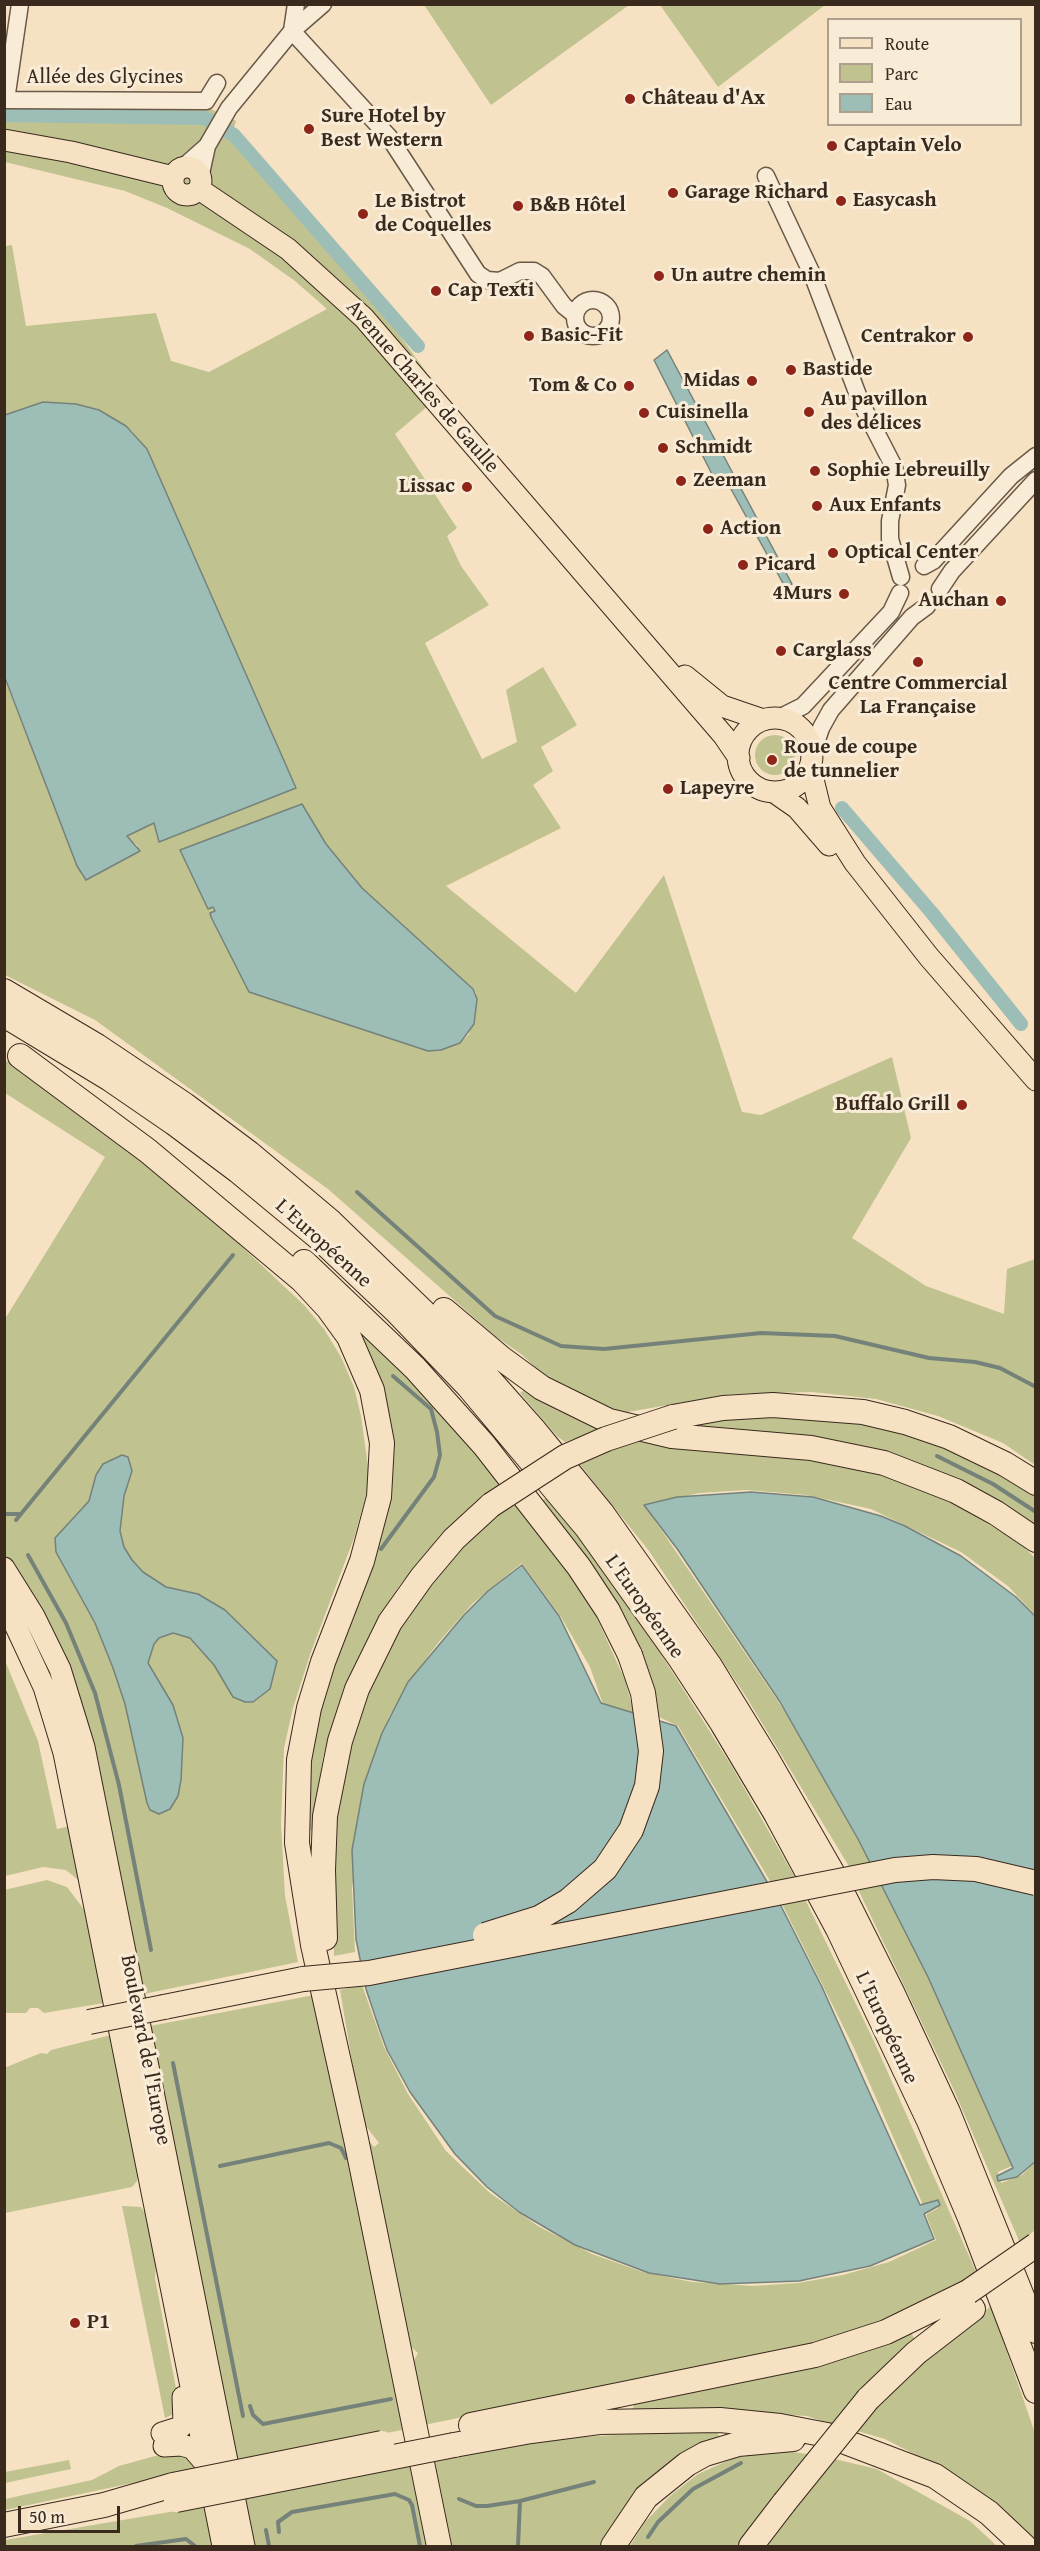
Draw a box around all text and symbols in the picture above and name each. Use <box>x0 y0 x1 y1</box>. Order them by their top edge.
legend <box>827 18 1022 126</box>
text: Route <box>885 30 929 57</box>
text: Parc <box>885 60 918 87</box>
street label: Allée des Glycines <box>27 65 183 91</box>
place label: Château d'Ax <box>642 86 765 112</box>
text: Eau <box>885 90 912 117</box>
marker: Château d'Ax <box>623 92 637 106</box>
place label: Sure Hotel by Best Western <box>321 104 446 154</box>
marker: Sure Hotel by Best Western <box>302 122 316 136</box>
place label: Captain Velo <box>844 133 962 159</box>
marker: Captain Velo <box>825 139 839 153</box>
place label: Garage Richard <box>685 180 828 206</box>
marker: Garage Richard <box>666 186 680 200</box>
place label: Easycash <box>853 188 937 214</box>
place label: Le Bistrot de Coquelles <box>375 189 492 239</box>
place label: B&B Hôtel <box>530 193 626 219</box>
marker: Easycash <box>834 194 848 208</box>
marker: B&B Hôtel <box>511 199 525 213</box>
marker: Le Bistrot de Coquelles <box>356 207 370 221</box>
place label: Un autre chemin <box>671 263 826 289</box>
marker: Un autre chemin <box>652 269 666 283</box>
place label: Cap Texti <box>448 278 534 304</box>
marker: Cap Texti <box>429 284 443 298</box>
street label: Avenue Charles de Gaulle <box>340 295 504 479</box>
place label: Basic-Fit <box>541 323 623 349</box>
place label: Centrakor <box>861 324 956 350</box>
marker: Basic-Fit <box>522 329 536 343</box>
marker: Centrakor <box>961 330 975 344</box>
place label: Bastide <box>803 357 873 383</box>
marker: Bastide <box>784 363 798 377</box>
place label: Midas <box>684 368 740 394</box>
place label: Tom & Co <box>529 373 617 399</box>
marker: Midas <box>745 374 759 388</box>
marker: Tom & Co <box>622 379 636 393</box>
place label: Au pavillon des délices <box>821 387 927 437</box>
place label: Cuisinella <box>656 400 748 426</box>
marker: Au pavillon des délices <box>802 405 816 419</box>
marker: Cuisinella <box>637 406 651 420</box>
place label: Schmidt <box>675 435 752 461</box>
marker: Schmidt <box>656 441 670 455</box>
place label: Sophie Lebreuilly <box>827 458 990 484</box>
marker: Sophie Lebreuilly <box>808 464 822 478</box>
place label: Zeeman <box>693 468 766 494</box>
place label: Lissac <box>399 474 455 500</box>
marker: Zeeman <box>674 474 688 488</box>
marker: Lissac <box>460 480 474 494</box>
place label: Aux Enfants <box>829 493 941 519</box>
marker: Aux Enfants <box>810 499 824 513</box>
place label: Action <box>720 516 781 542</box>
marker: Action <box>701 522 715 536</box>
place label: Optical Center <box>845 540 979 566</box>
marker: Optical Center <box>826 546 840 560</box>
place label: Picard <box>755 552 816 578</box>
marker: Picard <box>736 558 750 572</box>
place label: 4Murs <box>772 581 832 607</box>
marker: 4Murs <box>837 587 851 601</box>
place label: Auchan <box>919 588 989 614</box>
marker: Auchan <box>994 594 1008 608</box>
place label: Carglass <box>793 638 872 664</box>
marker: Carglass <box>774 644 788 658</box>
marker: Centre Commercial La Française <box>911 655 925 669</box>
place label: Centre Commercial La Française <box>829 671 1007 721</box>
place label: Roue de coupe de tunnelier <box>784 735 917 785</box>
marker: Roue de coupe de tunnelier <box>765 753 779 767</box>
place label: Lapeyre <box>680 776 754 802</box>
marker: Lapeyre <box>661 782 675 796</box>
place label: Buffalo Grill <box>835 1092 950 1118</box>
marker: Buffalo Grill <box>955 1098 969 1112</box>
street label: L'Européenne <box>270 1194 376 1294</box>
street label: L'Européenne <box>599 1550 689 1664</box>
street label: Boulevard de l'Europe <box>114 1953 176 2147</box>
street label: L'Européenne <box>849 1968 923 2088</box>
place label: P1 <box>87 2310 110 2336</box>
marker: P1 <box>68 2316 82 2330</box>
scale bar <box>21 2494 123 2532</box>
text: 50 m <box>29 2503 65 2530</box>

